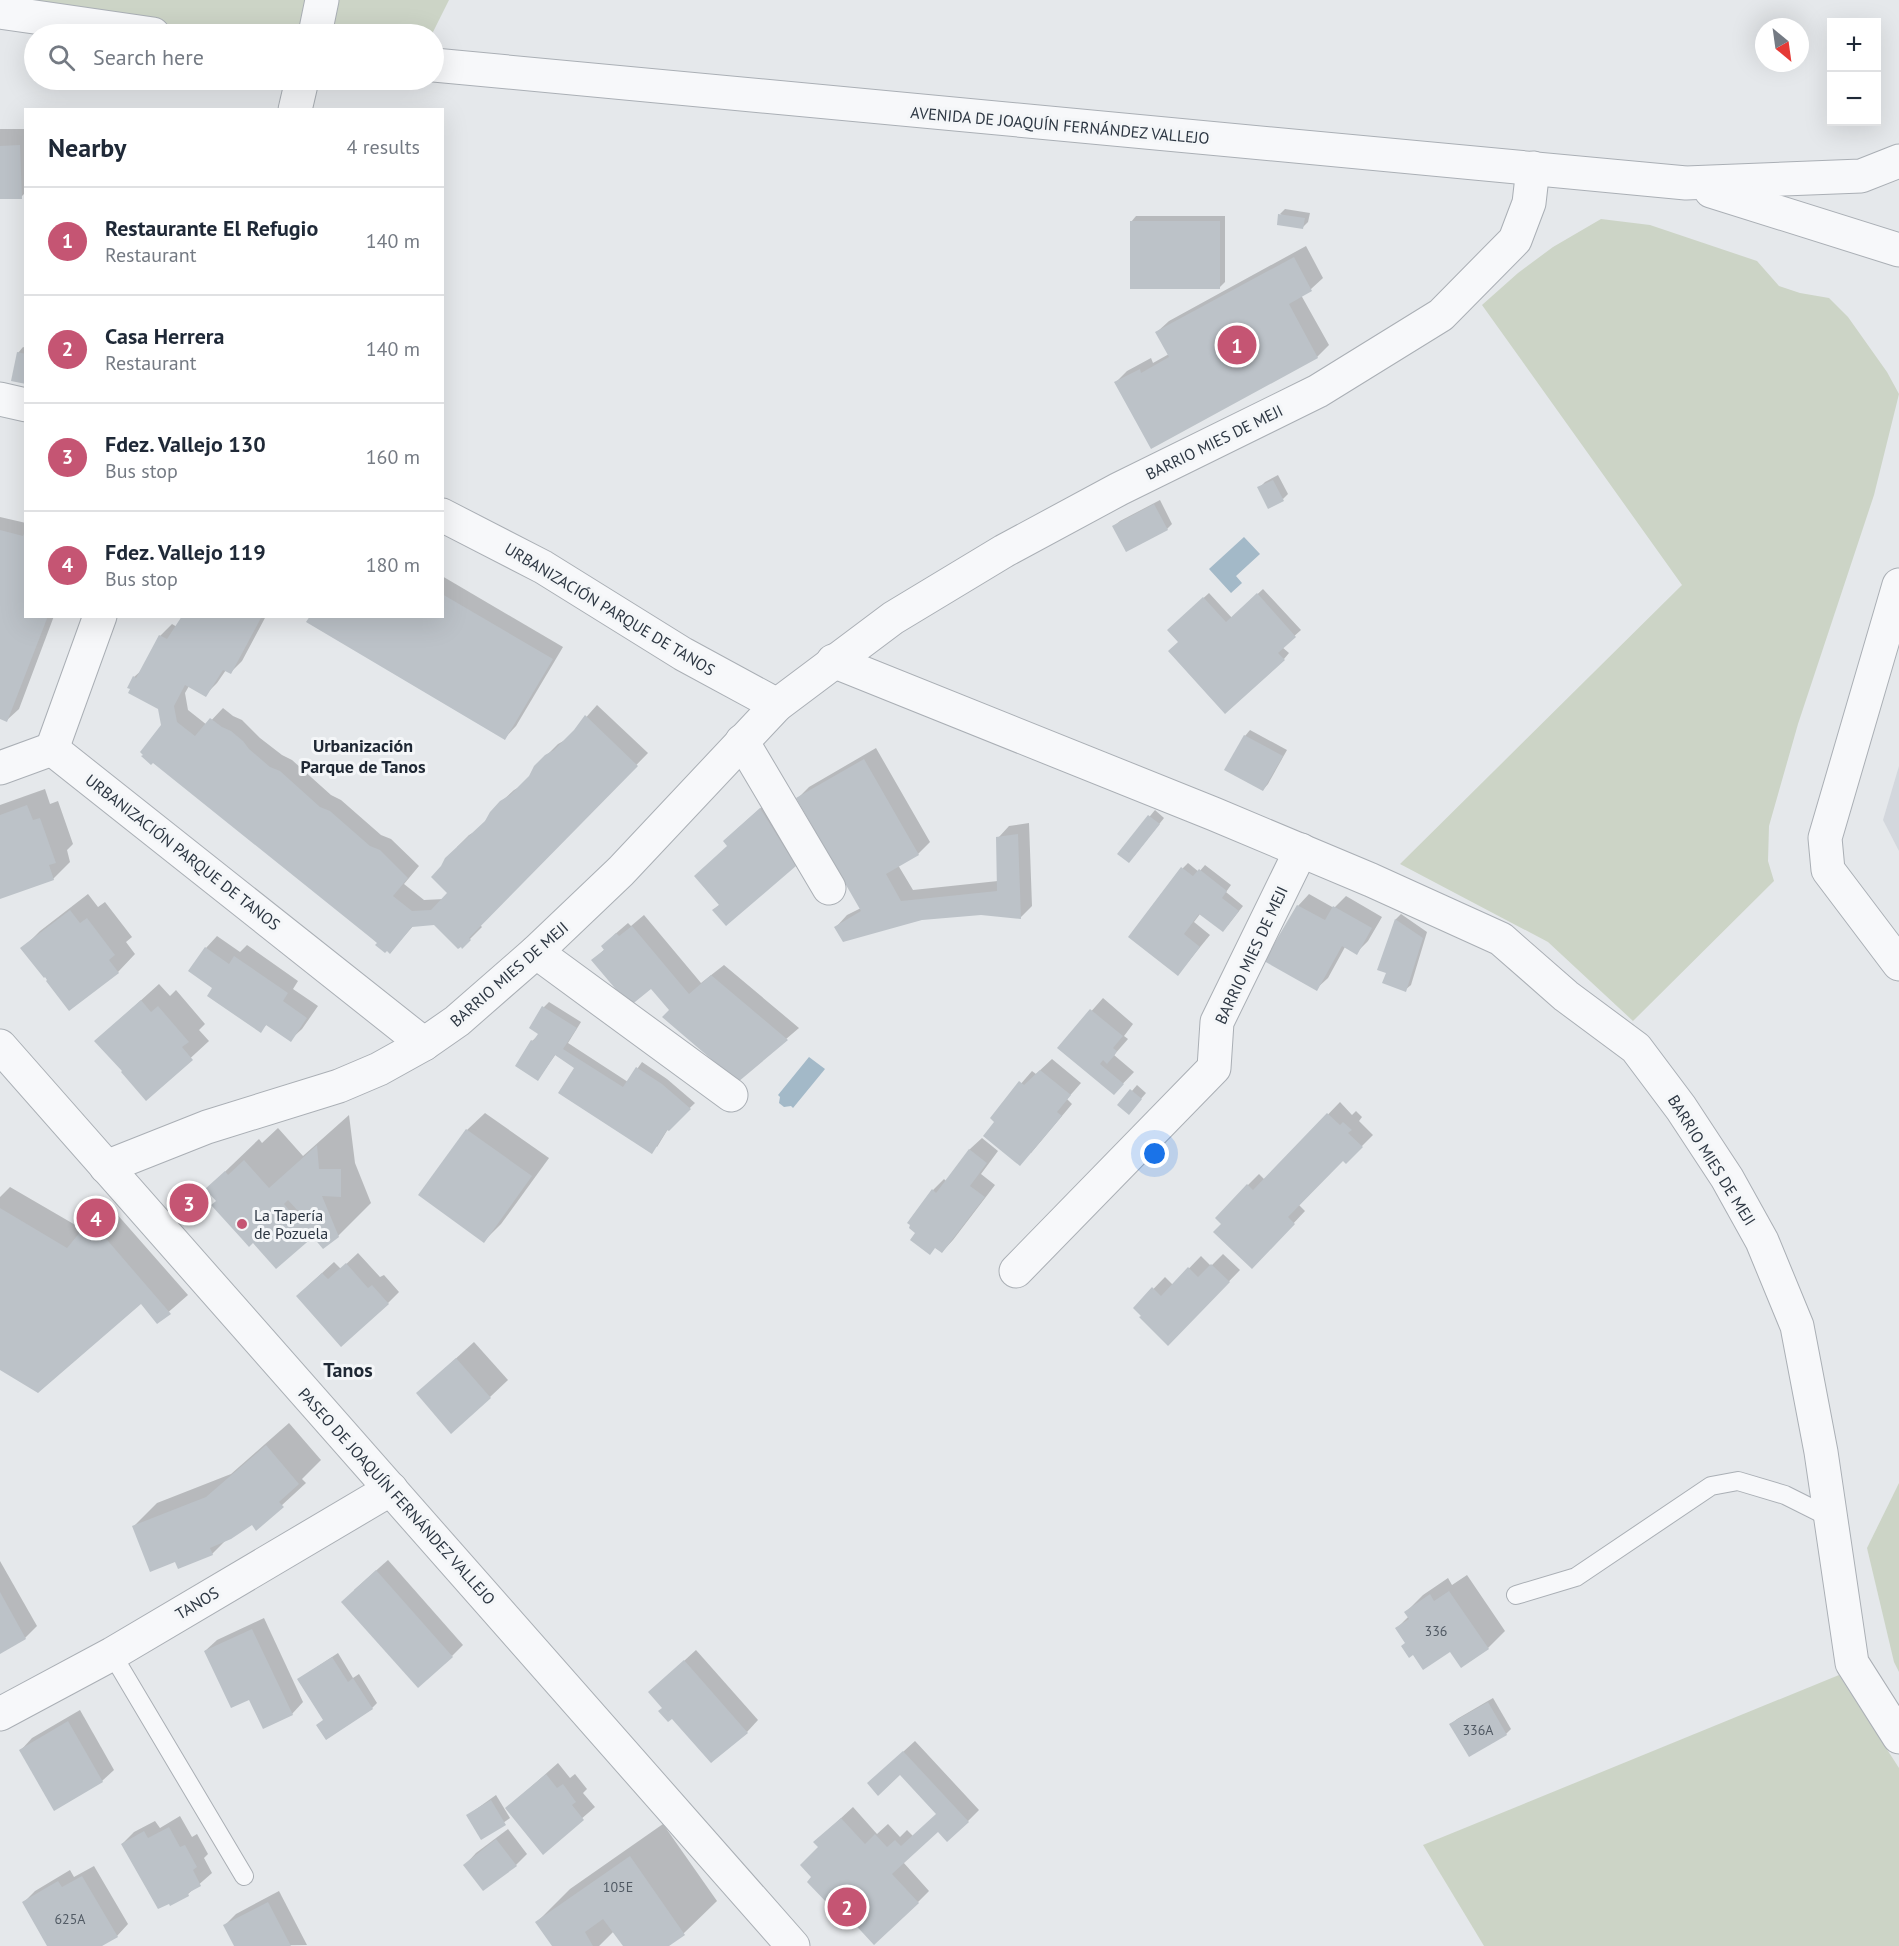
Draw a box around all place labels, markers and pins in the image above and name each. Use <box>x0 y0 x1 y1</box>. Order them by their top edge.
pin: 1 <box>1218 322 1256 368</box>
pin: 3 <box>170 1180 208 1226</box>
pin: 4 <box>76 1196 116 1240</box>
place label: La Tapería de Pozuela <box>254 1205 328 1243</box>
marker: La Tapería de Pozuela <box>235 1217 249 1231</box>
pin: 2 <box>828 1884 866 1930</box>

